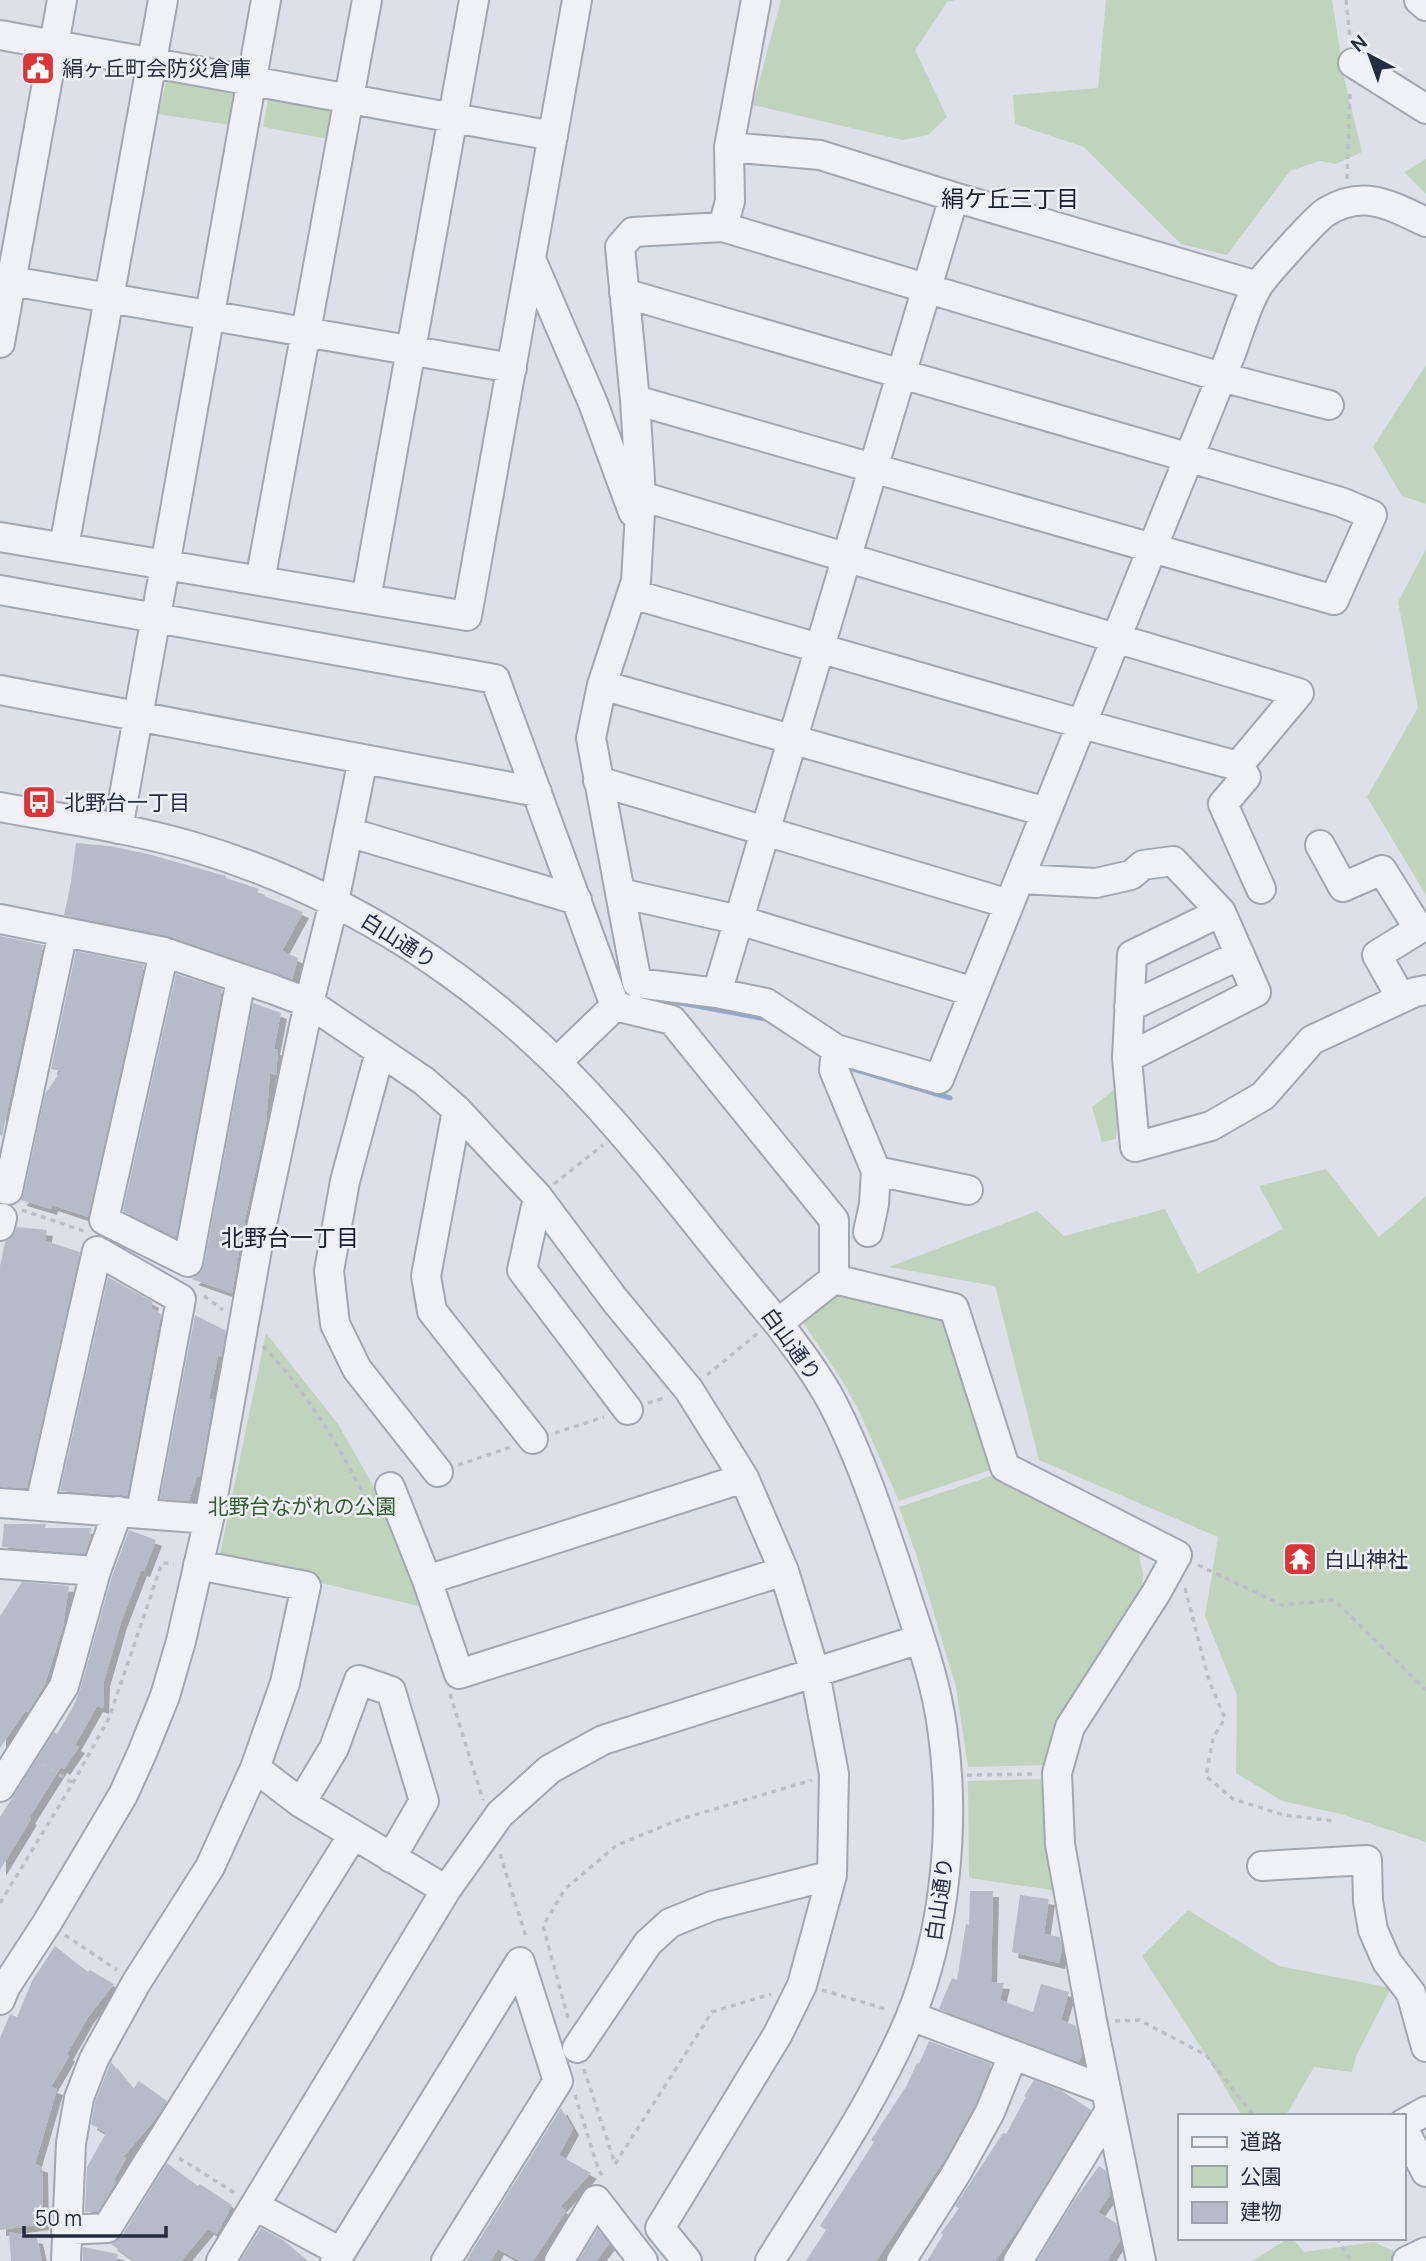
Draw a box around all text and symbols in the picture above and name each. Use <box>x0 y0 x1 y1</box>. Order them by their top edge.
north arrow <box>1335 21 1405 91</box>
text: N <box>1345 29 1373 57</box>
public building icon: 絹ヶ丘町会防災倉庫 <box>19 49 57 87</box>
place label: 絹ヶ丘町会防災倉庫 <box>62 54 251 82</box>
district label: 絹ケ丘三丁目 <box>941 182 1079 214</box>
bus stop icon: 北野台一丁目 <box>20 783 58 821</box>
place label: 北野台一丁目 <box>64 788 190 816</box>
street label: 白山通り <box>356 906 442 974</box>
district label: 北野台一丁目 <box>221 1221 359 1253</box>
street label: 白山通り <box>756 1302 828 1386</box>
park label: 北野台ながれの公園 <box>208 1492 397 1520</box>
temple icon: 白山神社 <box>1281 1540 1319 1578</box>
place label: 白山神社 <box>1324 1545 1408 1573</box>
street label: 白山通り <box>919 1855 959 1943</box>
legend <box>1178 2114 1405 2240</box>
text: 道路 <box>1240 2127 1282 2155</box>
text: 公園 <box>1240 2162 1282 2190</box>
scale bar <box>24 2194 166 2238</box>
text: 建物 <box>1240 2197 1282 2225</box>
text: 50 m <box>35 2204 82 2232</box>

